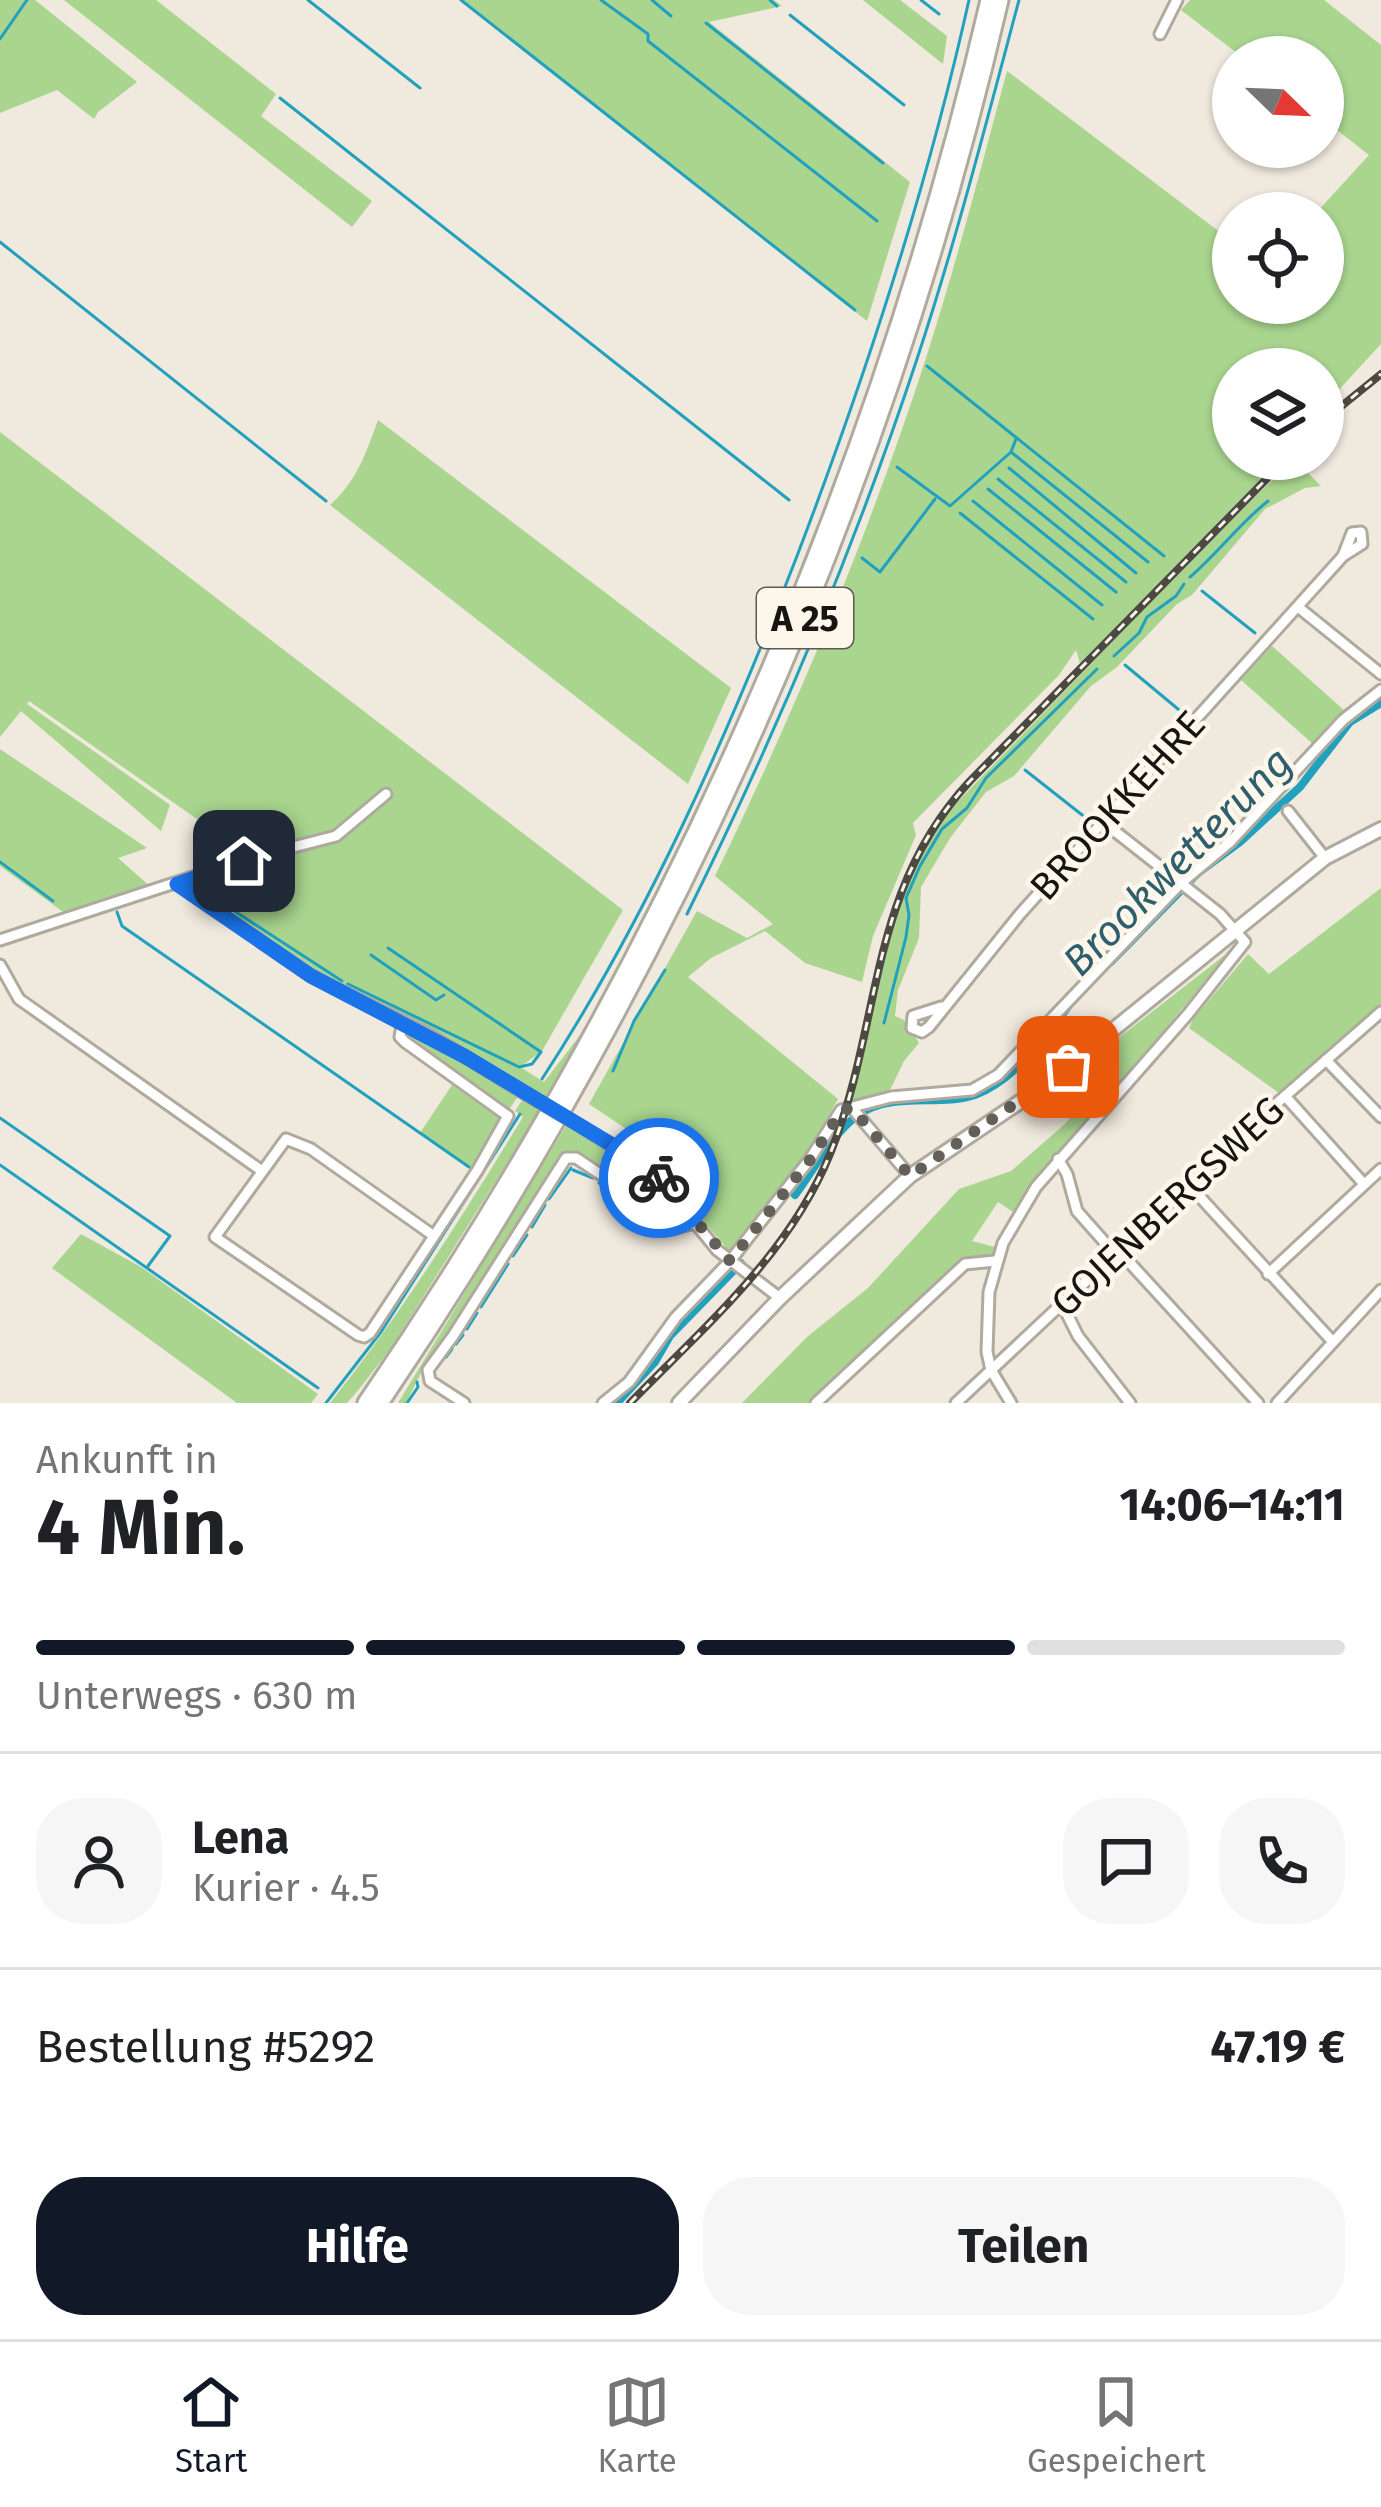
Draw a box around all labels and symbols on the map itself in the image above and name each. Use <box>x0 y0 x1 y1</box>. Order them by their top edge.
north arrow <box>1212 36 1344 168</box>
road number: A 25 <box>757 588 853 648</box>
street label: BROOKKEHRE <box>1021 702 1215 910</box>
water label: Brookwetterung <box>1053 737 1302 986</box>
pin <box>193 810 295 912</box>
pin <box>1017 1016 1119 1118</box>
street label: GOJENBERGSWEG <box>1042 1087 1293 1326</box>
courier <box>599 1118 719 1238</box>

